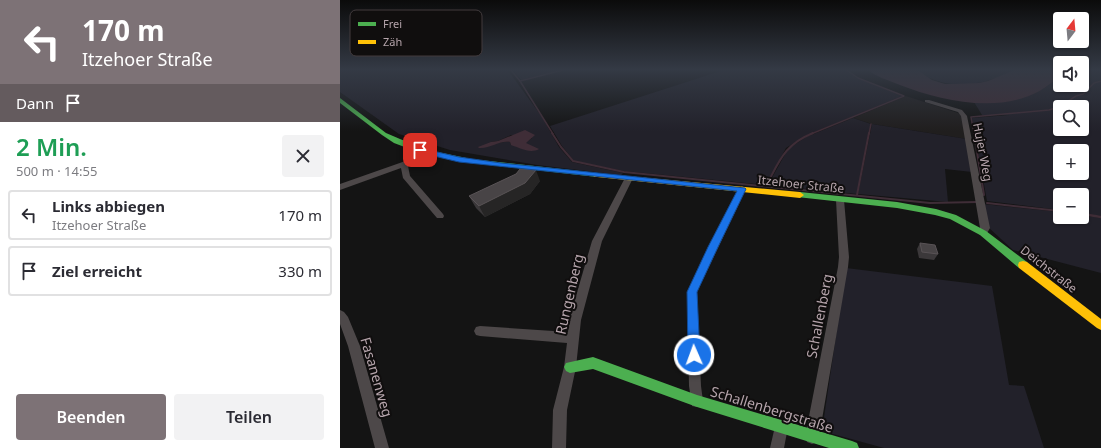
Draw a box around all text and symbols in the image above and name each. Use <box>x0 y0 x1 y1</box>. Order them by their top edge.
legend <box>350 10 482 56</box>
text: 170 m <box>82 11 165 49</box>
north arrow <box>1053 12 1089 48</box>
map controls <box>1053 12 1089 224</box>
icon: left <box>16 16 68 68</box>
text: Frei <box>383 16 402 31</box>
text: Zäh <box>383 34 402 49</box>
text: Itzehoer Straße <box>82 47 213 71</box>
button: sound <box>1053 56 1089 92</box>
icon: arrive <box>62 92 84 114</box>
text: Dann <box>16 93 54 113</box>
button: search <box>1053 100 1089 136</box>
street label: Hujer Weg <box>969 121 997 183</box>
text: 2 Min. <box>16 130 87 163</box>
pin <box>403 133 437 167</box>
button: close <box>282 135 324 177</box>
icon: arrive <box>409 139 431 161</box>
button: + <box>1053 144 1089 180</box>
text: 500 m · 14:55 <box>16 162 97 180</box>
street label: Itzehoer Straße <box>757 171 845 197</box>
button: − <box>1053 188 1089 224</box>
text: Links abbiegen <box>52 196 165 216</box>
icon: left <box>18 204 40 226</box>
text: 170 m <box>278 205 322 225</box>
text: Itzehoer Straße <box>52 216 146 234</box>
street label: Deichstraße <box>1017 241 1081 297</box>
street label: Rungenberg <box>551 252 587 336</box>
icon: arrive <box>18 260 40 282</box>
text: Ziel erreicht <box>52 261 142 281</box>
text: 330 m <box>278 261 322 281</box>
street label: Schallenberg <box>802 272 836 360</box>
position arrow <box>673 334 715 376</box>
street label: Fasanenweg <box>357 335 397 419</box>
street label: Schallenbergstraße <box>708 381 836 437</box>
button: Beenden <box>16 394 166 440</box>
button: Teilen <box>174 394 324 440</box>

